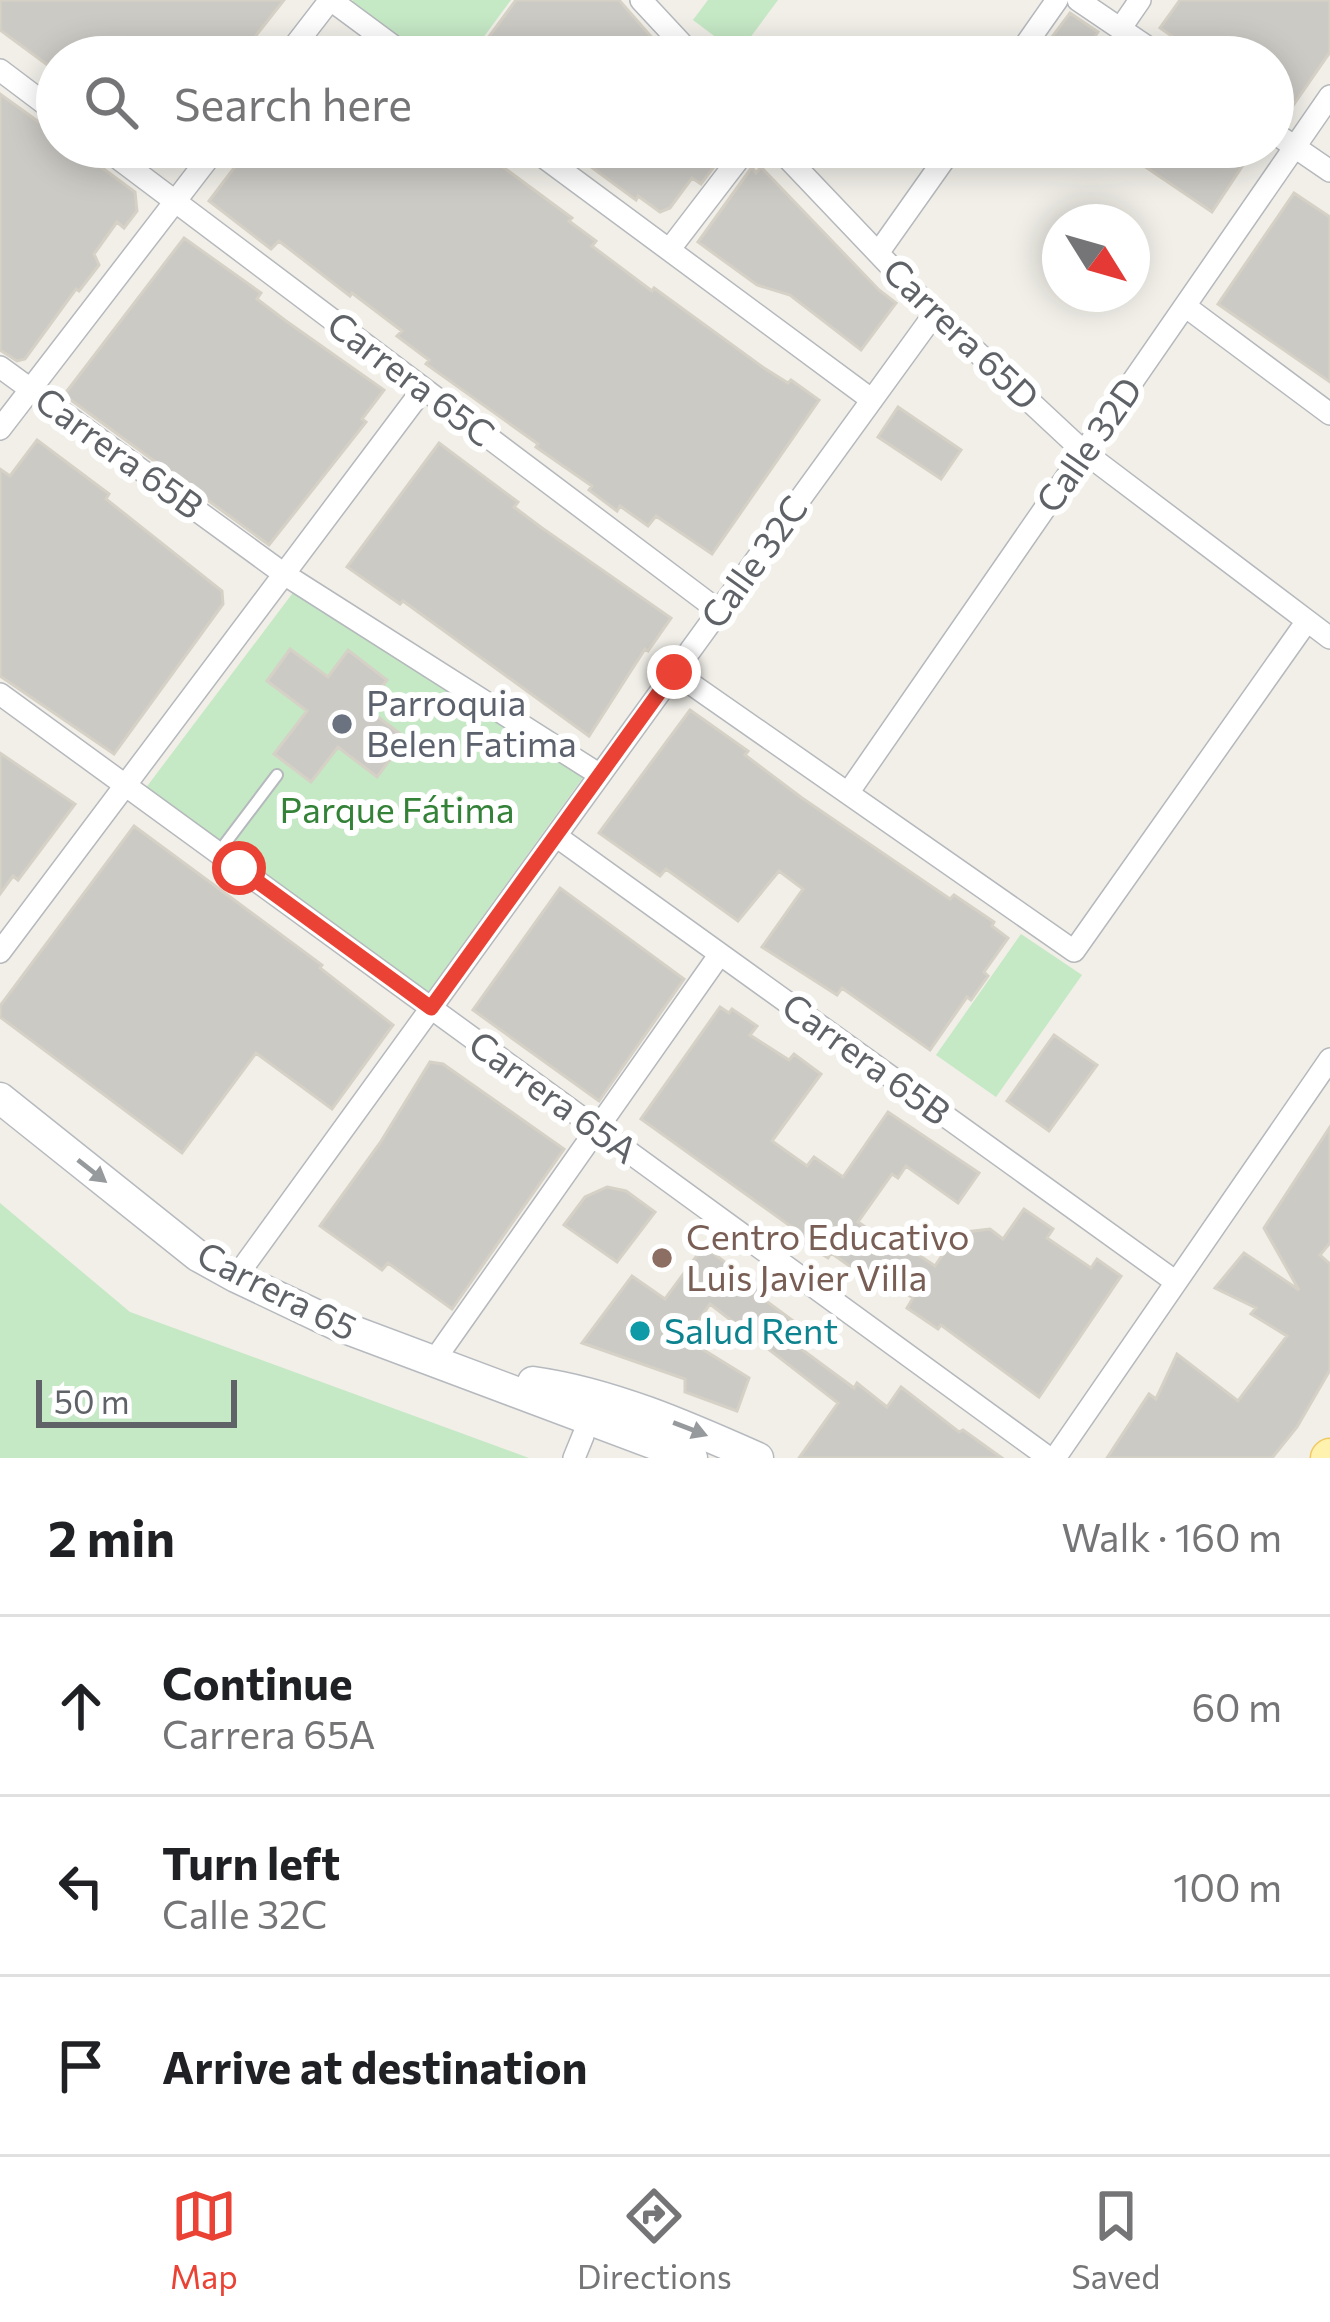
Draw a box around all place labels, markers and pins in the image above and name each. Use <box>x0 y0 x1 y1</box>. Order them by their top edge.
place label: Parroquia Belen Fatima <box>366 679 577 764</box>
marker: Parroquia Belen Fatima <box>329 711 355 737</box>
place label: Centro Educativo Luis Javier Villa <box>686 1213 969 1298</box>
marker: Centro Educativo Luis Javier Villa <box>649 1245 675 1271</box>
place label: Salud Rent <box>664 1307 838 1351</box>
marker: Salud Rent <box>627 1318 653 1344</box>

